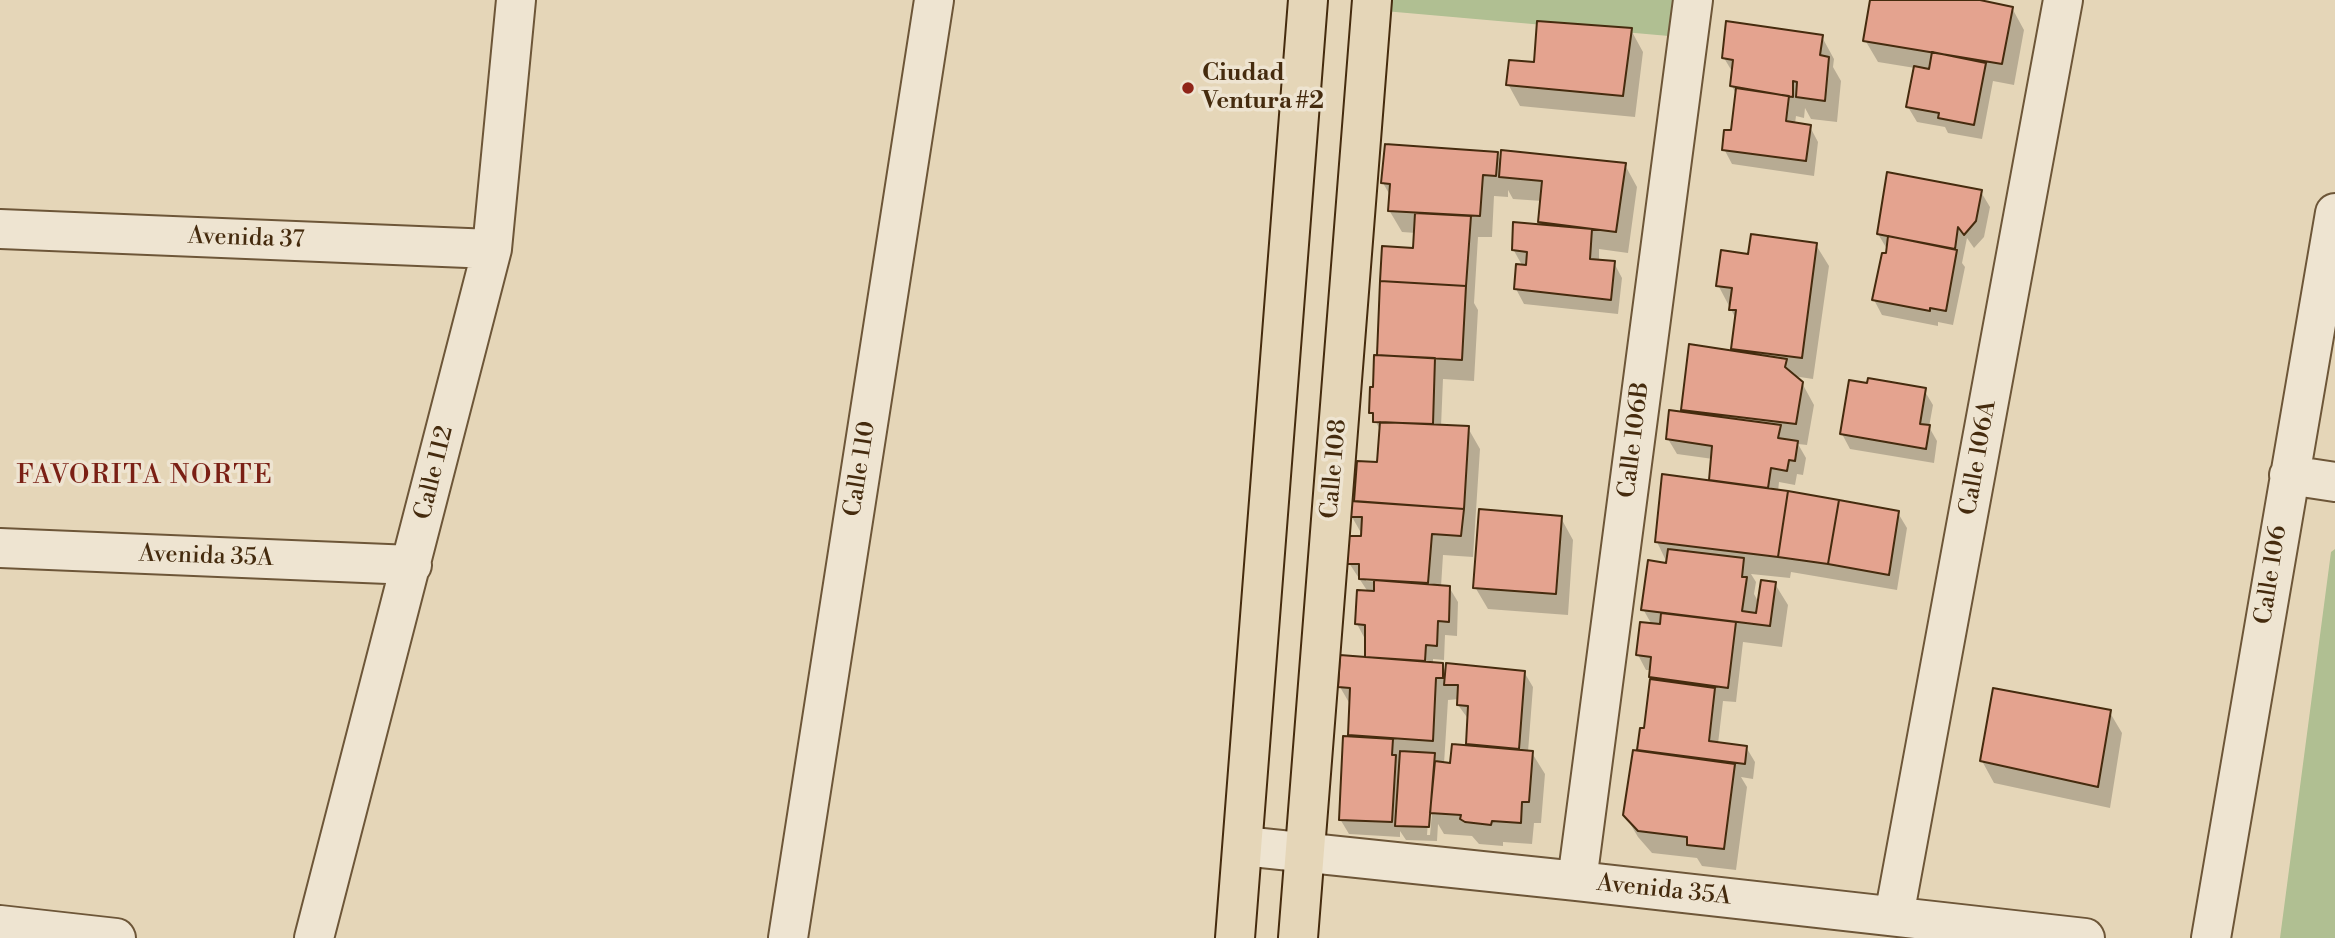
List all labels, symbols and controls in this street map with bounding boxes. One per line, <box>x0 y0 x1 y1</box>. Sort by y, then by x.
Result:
place label: Ciudad Ventura #2 <box>1202 60 1324 116</box>
marker: Ciudad Ventura #2 <box>1180 80 1196 96</box>
street label: Avenida 37 <box>187 223 305 255</box>
street label: Calle 106B <box>1614 380 1656 500</box>
street label: Calle 106A <box>1955 398 2003 518</box>
street label: Calle 108 <box>1316 418 1354 520</box>
street label: Calle 110 <box>839 419 883 519</box>
street label: Calle 112 <box>409 423 461 523</box>
district label: FAVORITA NORTE <box>18 461 272 493</box>
street label: Calle 106 <box>2250 523 2294 627</box>
street label: Avenida 35A <box>138 540 274 574</box>
street label: Avenida 35A <box>1595 870 1733 912</box>

